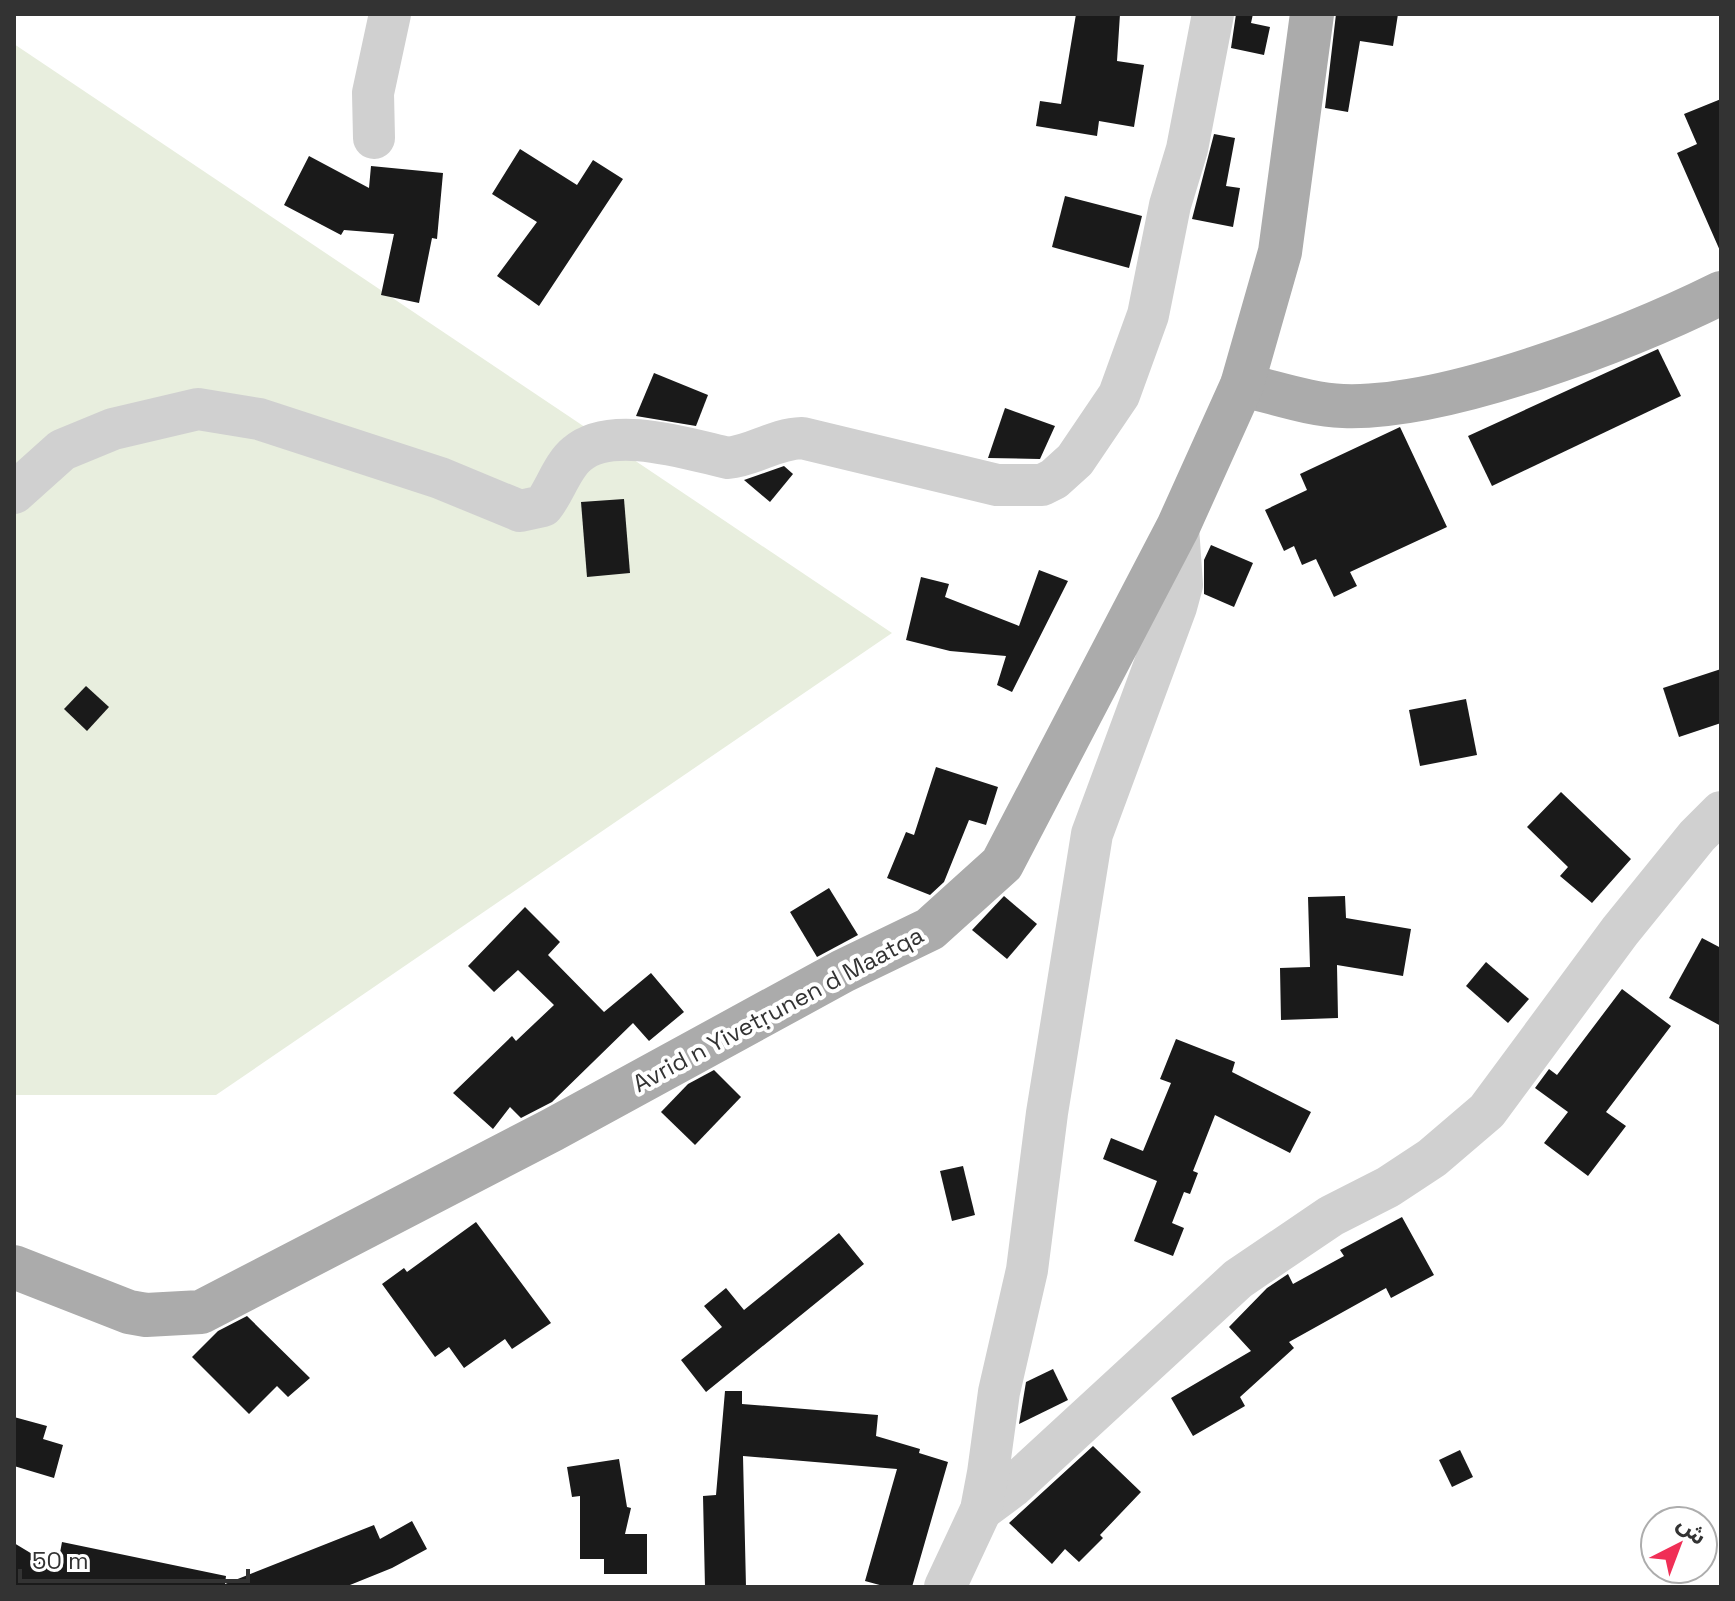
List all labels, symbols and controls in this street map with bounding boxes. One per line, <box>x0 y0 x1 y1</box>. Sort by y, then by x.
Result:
street label: Avrid n Yivetṛunen d Maatqa <box>627 919 929 1099</box>
north arrow <box>1639 1505 1719 1585</box>
text: ش <box>1672 1510 1713 1551</box>
scale bar <box>20 1533 248 1583</box>
text: 50 m <box>32 1545 89 1576</box>

